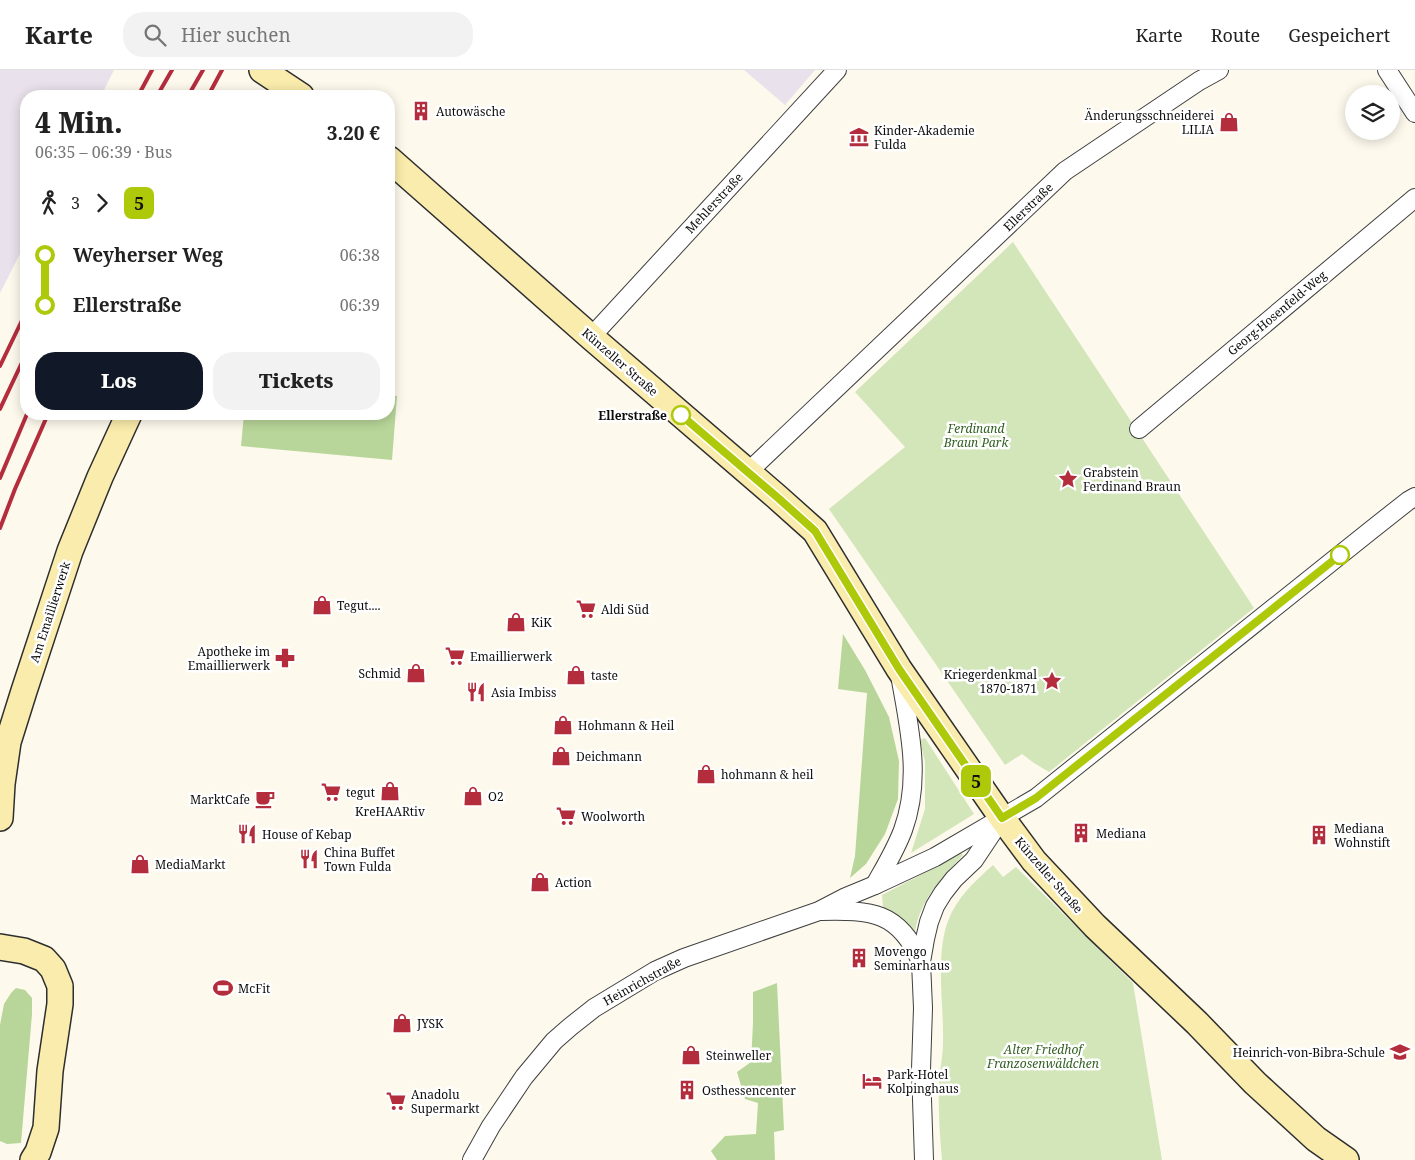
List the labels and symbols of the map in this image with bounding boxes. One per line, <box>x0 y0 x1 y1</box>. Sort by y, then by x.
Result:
building icon: Autowäsche <box>410 100 432 122</box>
place label: Autowäsche <box>436 103 505 120</box>
place label: Änderungsschneiderei LILIA <box>1084 107 1215 138</box>
shop icon: Änderungsschneiderei LILIA <box>1218 111 1240 133</box>
place label: Kinder-Akademie Fulda <box>874 122 975 153</box>
museum icon: Kinder-Akademie Fulda <box>848 126 870 148</box>
street label: Mehlerstraße <box>681 169 747 237</box>
street label: Ellerstraße <box>999 179 1057 235</box>
street label: Georg-Hosenfeld-Weg <box>1224 266 1330 359</box>
street label: Künzeller Straße <box>578 324 662 400</box>
marker: Ellerstraße <box>671 405 691 425</box>
place label: Ellerstraße <box>598 407 667 424</box>
park label: Ferdinand Braun Park <box>943 420 1009 451</box>
place label: Grabstein Ferdinand Braun <box>1083 464 1181 495</box>
place icon: Grabstein Ferdinand Braun <box>1057 468 1079 490</box>
unlabelled marker <box>1330 545 1350 565</box>
street label: Am Emaillierwerk <box>26 558 75 665</box>
shop icon: Tegut.... <box>311 594 333 616</box>
place label: Tegut.... <box>337 597 380 614</box>
supermarket icon: Aldi Süd <box>575 598 597 620</box>
place label: Aldi Süd <box>601 601 650 618</box>
shop icon: KiK <box>505 611 527 633</box>
place label: KiK <box>531 614 552 631</box>
place label: Apotheke im Emaillierwerk <box>188 643 271 674</box>
supermarket icon: Emaillierwerk <box>444 645 466 667</box>
pharmacy icon: Apotheke im Emaillierwerk <box>274 647 296 669</box>
place label: Emaillierwerk <box>470 648 553 665</box>
shop icon: Schmid <box>405 662 427 684</box>
shop icon: taste <box>565 664 587 686</box>
place label: Schmid <box>358 665 402 682</box>
place label: Kriegerdenkmal 1870-1871 <box>944 666 1037 697</box>
place label: taste <box>591 667 618 684</box>
place icon: Kriegerdenkmal 1870-1871 <box>1041 670 1063 692</box>
restaurant icon: Asia Imbiss <box>465 681 487 703</box>
place label: Asia Imbiss <box>491 684 556 701</box>
shop icon: Hohmann & Heil <box>552 714 574 736</box>
place label: Hohmann & Heil <box>578 717 675 734</box>
shop icon: Deichmann <box>550 745 572 767</box>
place label: Deichmann <box>576 748 642 765</box>
shop icon: hohmann & heil <box>695 763 717 785</box>
line badge: 5 <box>960 765 992 797</box>
place label: hohmann & heil <box>721 766 814 783</box>
shop icon: KreHAARtiv <box>379 780 401 802</box>
supermarket icon: tegut <box>320 781 342 803</box>
place label: tegut <box>346 784 375 801</box>
shop icon: O2 <box>462 785 484 807</box>
cafe icon: MarktCafe <box>254 788 276 810</box>
place label: O2 <box>488 788 504 805</box>
place label: MarktCafe <box>190 791 250 808</box>
place label: KreHAARtiv <box>355 803 425 820</box>
supermarket icon: Woolworth <box>555 805 577 827</box>
place label: Woolworth <box>581 808 646 825</box>
place label: Mediana Wohnstift <box>1334 820 1390 851</box>
building icon: Mediana <box>1070 822 1092 844</box>
restaurant icon: House of Kebap <box>236 823 258 845</box>
building icon: Mediana Wohnstift <box>1308 824 1330 846</box>
place label: Mediana <box>1096 825 1146 842</box>
place label: House of Kebap <box>262 826 352 843</box>
street label: Künzeller Straße <box>1011 833 1087 917</box>
place label: China Buffet Town Fulda <box>324 844 395 875</box>
restaurant icon: China Buffet Town Fulda <box>298 848 320 870</box>
shop icon: MediaMarkt <box>129 853 151 875</box>
place label: MediaMarkt <box>155 856 226 873</box>
shop icon: Action <box>529 871 551 893</box>
place label: Action <box>555 874 592 891</box>
place label: Movengo Seminarhaus <box>874 943 950 974</box>
building icon: Movengo Seminarhaus <box>848 947 870 969</box>
street label: Heinrichstraße <box>600 953 684 1009</box>
sports icon: McFit <box>212 977 234 999</box>
place label: McFit <box>238 980 270 997</box>
shop icon: JYSK <box>391 1012 413 1034</box>
place label: JYSK <box>416 1015 444 1032</box>
park label: Alter Friedhof Franzosenwäldchen <box>986 1041 1099 1072</box>
school or university icon: Heinrich-von-Bibra-Schule <box>1389 1041 1411 1063</box>
shop icon: Steinweller <box>680 1044 702 1066</box>
place label: Heinrich-von-Bibra-Schule <box>1233 1044 1385 1061</box>
place label: Steinweller <box>706 1047 771 1064</box>
place label: Park-Hotel Kolpinghaus <box>887 1066 959 1097</box>
hotel icon: Park-Hotel Kolpinghaus <box>861 1070 883 1092</box>
building icon: Osthessencenter <box>676 1079 698 1101</box>
place label: Osthessencenter <box>702 1082 796 1099</box>
place label: Anadolu Supermarkt <box>411 1086 480 1117</box>
supermarket icon: Anadolu Supermarkt <box>385 1090 407 1112</box>

